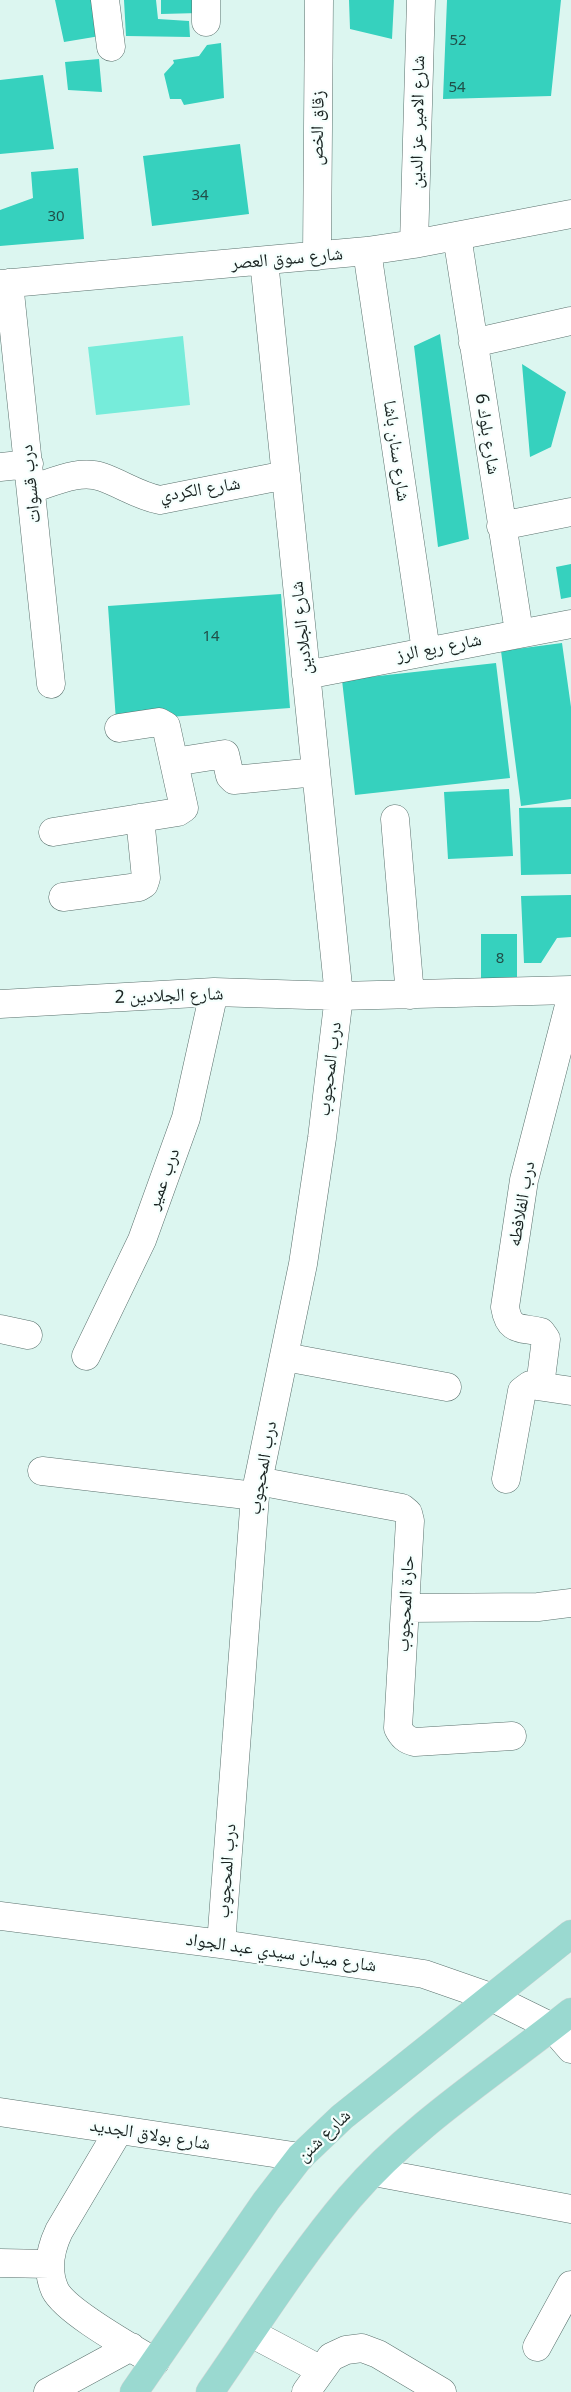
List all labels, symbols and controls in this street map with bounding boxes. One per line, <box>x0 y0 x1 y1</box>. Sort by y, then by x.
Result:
house number: 52 <box>449 32 467 50</box>
street label: شارع الامير عز الدين <box>406 55 430 189</box>
house number: 54 <box>448 79 466 97</box>
street label: زقاق الخص <box>307 90 329 166</box>
house number: 34 <box>191 187 209 205</box>
house number: 30 <box>47 208 65 226</box>
street label: شارع سوق العصر <box>230 243 344 275</box>
street label: شارع بلوك 6 <box>470 392 504 476</box>
street label: شارع سنان باشا <box>378 399 414 503</box>
street label: درب قسوات <box>16 444 46 524</box>
street label: شارع الكردي <box>158 473 242 507</box>
street label: شارع الجلادين <box>286 580 318 676</box>
house number: 14 <box>202 628 220 646</box>
street label: شارع ربع الرز <box>395 629 483 667</box>
house number: 8 <box>496 950 504 968</box>
street label: شارع الجلادين 2 <box>114 983 224 1009</box>
street label: درب المحجوب <box>314 1021 346 1117</box>
street label: درب عمير <box>143 1146 185 1212</box>
street label: درب الفلافطه <box>504 1160 540 1248</box>
street label: درب المحجوب <box>244 1419 282 1517</box>
street label: حارة المحجوب <box>393 1555 419 1653</box>
street label: درب المحجوب <box>213 1823 241 1919</box>
street label: شارع ميدان سيدي عبد الجواد <box>184 1929 378 1977</box>
street label: شارع شنن <box>293 2105 355 2167</box>
street label: شارع بولاق الجديد <box>88 2115 212 2155</box>

